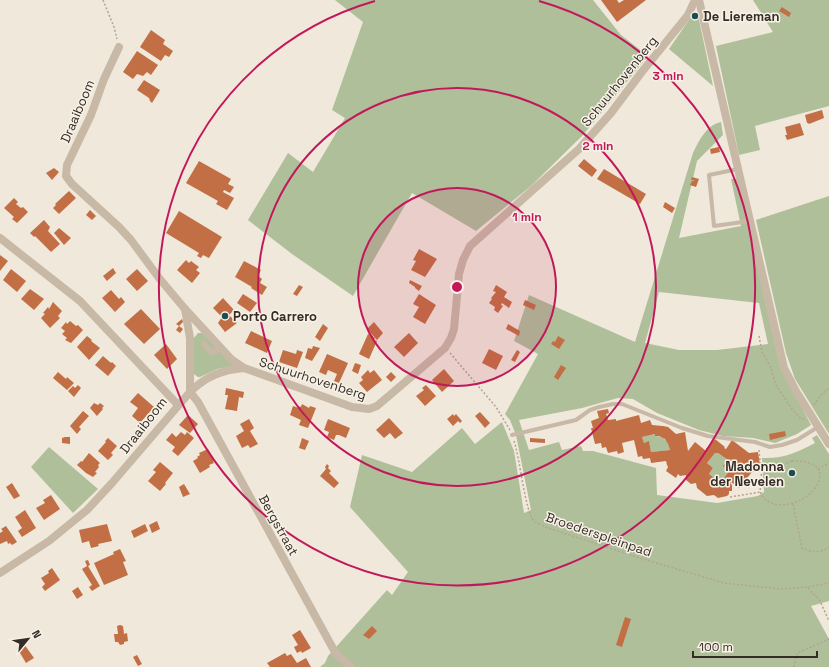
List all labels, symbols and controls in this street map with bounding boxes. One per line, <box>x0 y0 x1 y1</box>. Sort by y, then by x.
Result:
place label: De Liereman <box>703 8 780 25</box>
marker: De Liereman <box>690 11 700 21</box>
street label: Schuurhovenberg <box>578 33 661 130</box>
text: 3 min <box>652 68 684 84</box>
street label: Draaiboom <box>57 77 98 145</box>
text: 2 min <box>582 138 614 154</box>
text: 1 min <box>512 209 542 225</box>
centre of rings <box>450 280 464 294</box>
place label: Porto Carrero <box>233 308 317 325</box>
marker: Porto Carrero <box>220 311 230 321</box>
street label: Schuurhovenberg <box>257 353 369 404</box>
street label: Draaiboom <box>116 394 171 457</box>
place label: Madonna der Nevelen <box>710 458 784 490</box>
marker: Madonna der Nevelen <box>787 468 797 478</box>
street label: Bergstraat <box>255 492 302 559</box>
street label: Broederspleinpad <box>544 508 654 561</box>
north arrow <box>8 619 48 659</box>
text: N <box>29 628 45 641</box>
scale bar <box>693 633 817 659</box>
text: 100 m <box>699 639 733 655</box>

